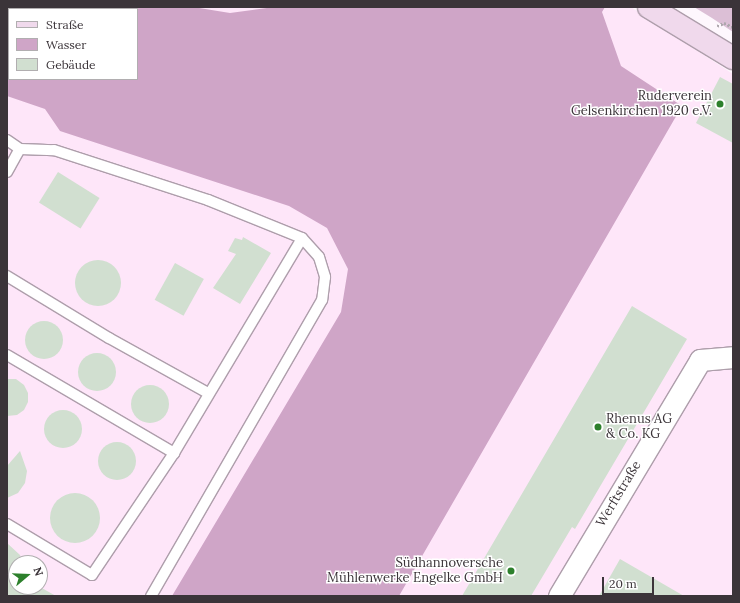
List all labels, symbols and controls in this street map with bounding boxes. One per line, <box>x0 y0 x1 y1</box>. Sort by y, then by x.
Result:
legend <box>8 8 138 80</box>
text: Straße <box>46 17 83 32</box>
text: Wasser <box>46 37 86 52</box>
text: Gebäude <box>46 57 96 72</box>
place label: Ruderverein Gelsenkirchen 1920 e.V. <box>571 89 712 120</box>
marker: Ruderverein Gelsenkirchen 1920 e.V. <box>715 99 725 109</box>
place label: Rhenus AG & Co. KG <box>606 412 672 443</box>
marker: Rhenus AG & Co. KG <box>593 422 603 432</box>
street label: Werftstraße <box>593 458 645 530</box>
north arrow <box>8 555 48 595</box>
place label: Südhannoversche Mühlenwerke Engelke GmbH <box>327 556 503 587</box>
text: N <box>30 565 46 578</box>
marker: Südhannoversche Mühlenwerke Engelke GmbH <box>506 566 516 576</box>
scale bar <box>604 569 656 595</box>
text: 20 m <box>609 576 637 591</box>

